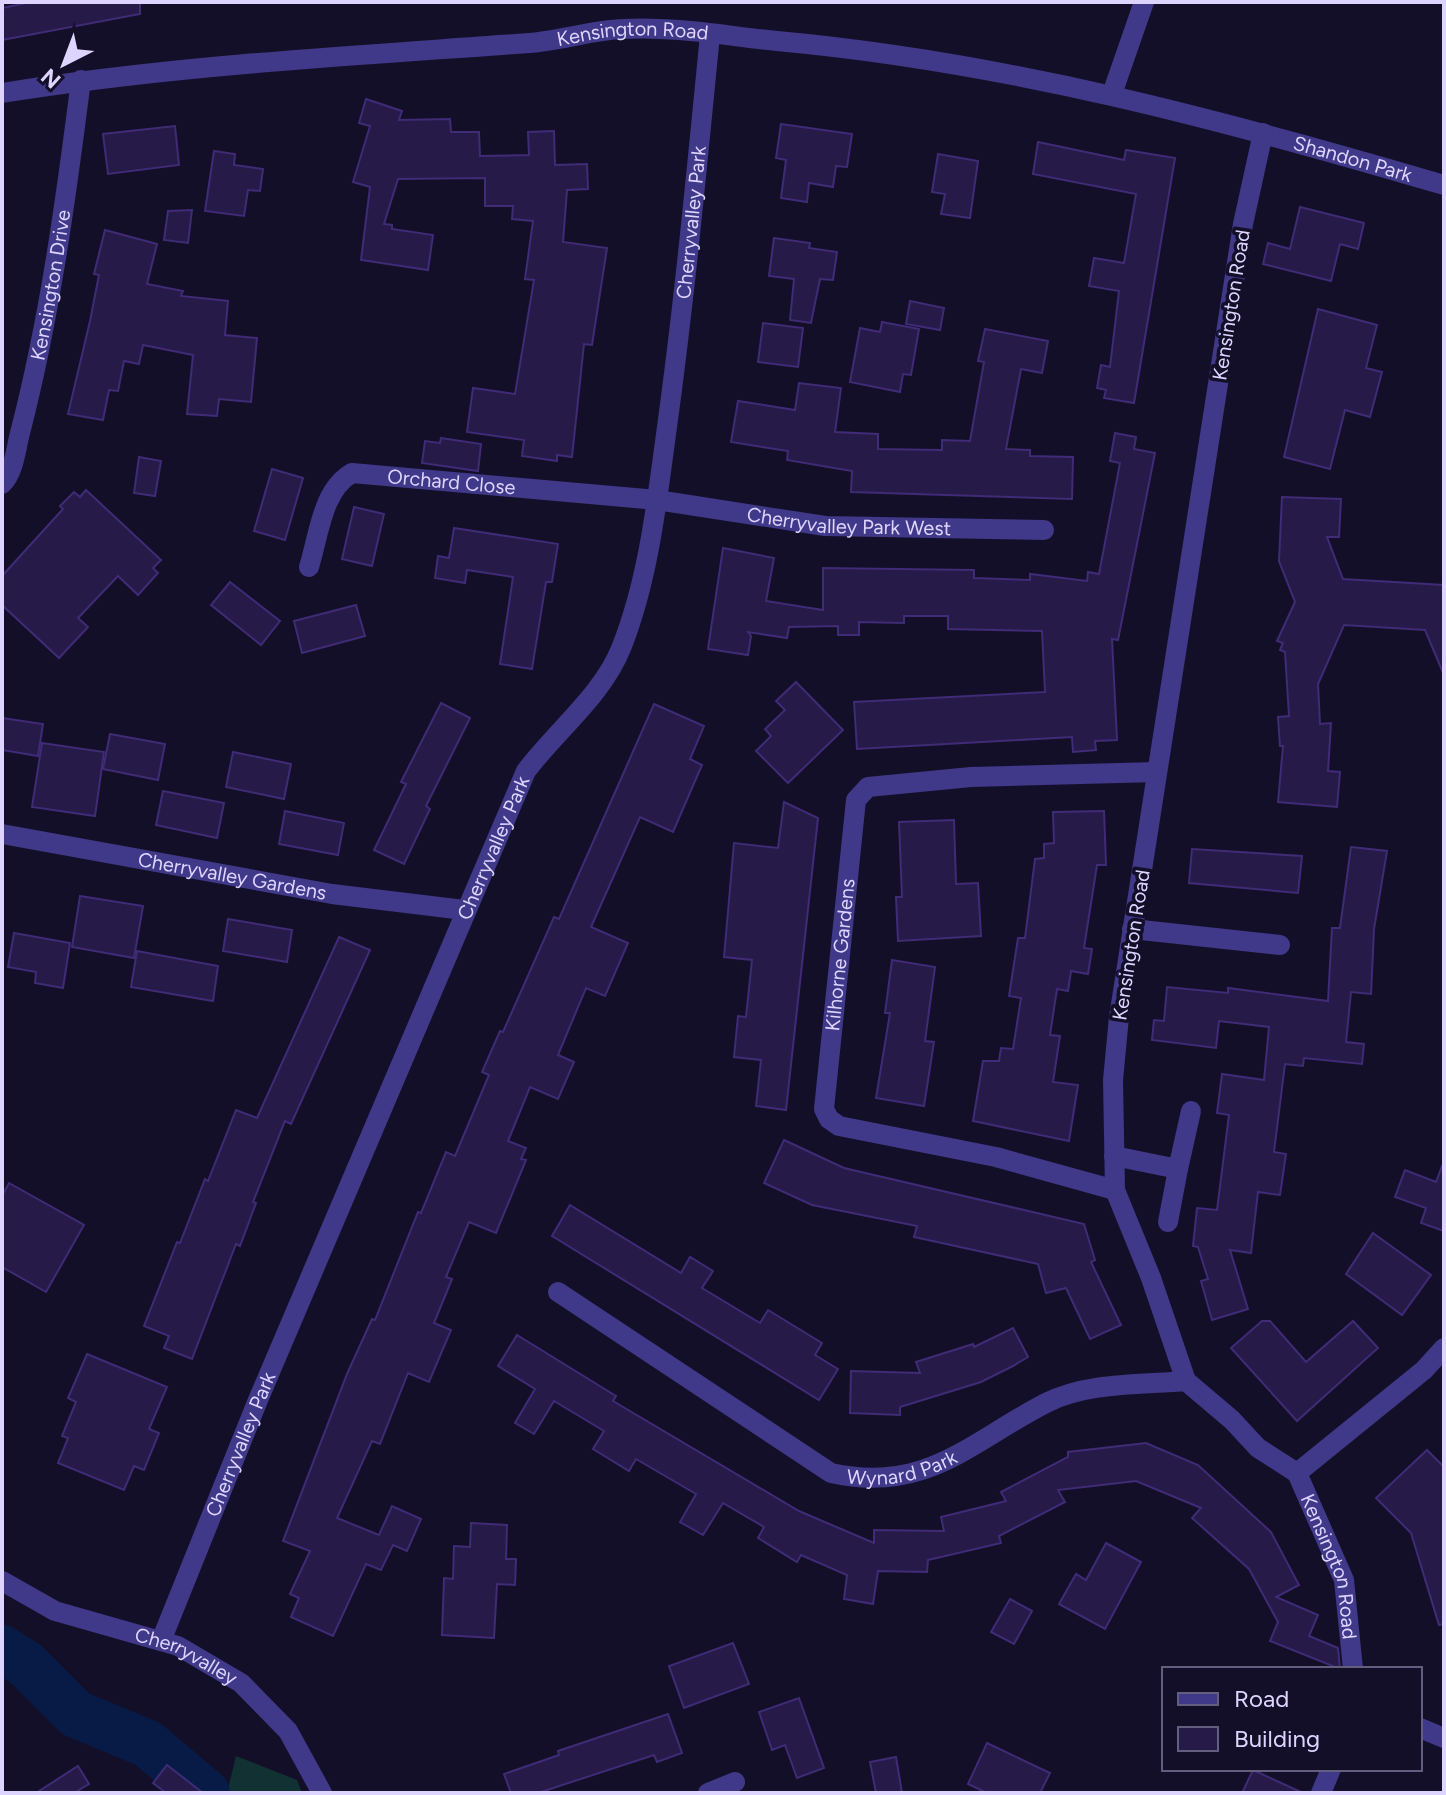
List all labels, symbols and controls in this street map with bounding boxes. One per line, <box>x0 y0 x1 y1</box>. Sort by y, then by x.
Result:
street label: Kensington Road <box>555 16 710 51</box>
north arrow <box>24 24 104 104</box>
text: N <box>36 63 66 94</box>
street label: Shandon Park <box>1291 131 1415 187</box>
street label: Cherryvalley Park <box>671 144 711 300</box>
street label: Kensington Drive <box>25 208 75 362</box>
street label: Kensington Road <box>1207 228 1255 382</box>
street label: Orchard Close <box>386 464 517 499</box>
street label: Cherryvalley Park West <box>745 502 951 540</box>
street label: Cherryvalley Park <box>452 772 535 923</box>
street label: Cherryvalley Gardens <box>136 847 328 905</box>
street label: Kensington Road <box>1107 868 1155 1022</box>
street label: Kilhorne Gardens <box>820 877 860 1032</box>
street label: Cherryvalley Park <box>200 1368 281 1520</box>
street label: Wynard Park <box>846 1445 961 1490</box>
street label: Kensington Road <box>1296 1490 1362 1640</box>
street label: Cherryvalley <box>132 1622 242 1690</box>
legend <box>1162 1667 1422 1771</box>
text: Road <box>1234 1684 1289 1713</box>
text: Building <box>1234 1724 1320 1753</box>

